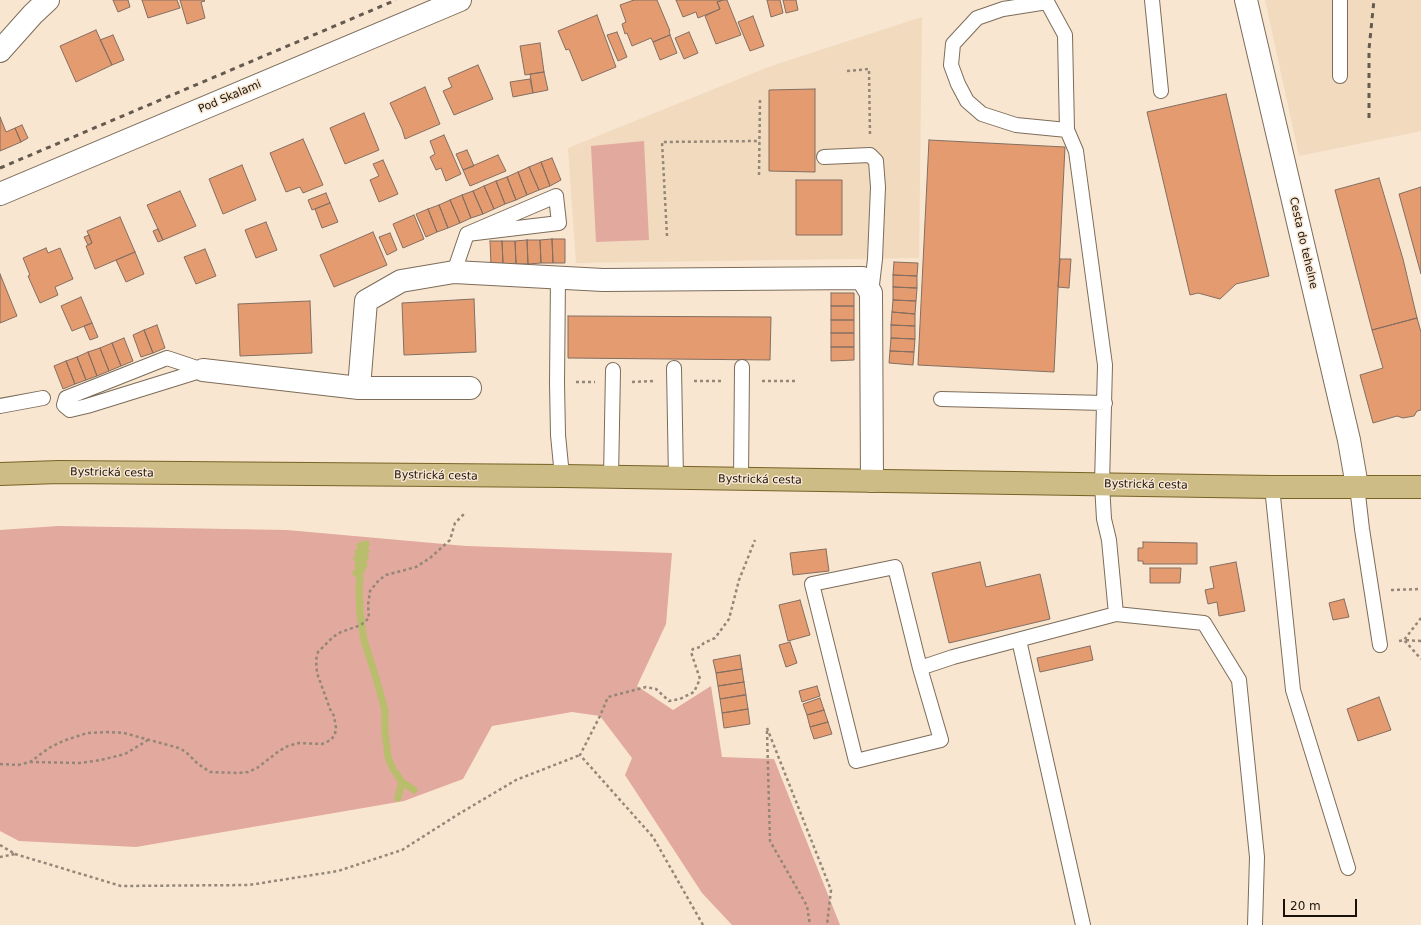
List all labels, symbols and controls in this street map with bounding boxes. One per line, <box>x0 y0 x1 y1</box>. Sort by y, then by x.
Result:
street label: Pod Skalami <box>197 78 263 116</box>
street label: Cesta do tehelne <box>1286 196 1320 290</box>
street label: Bystrická cesta <box>70 466 154 480</box>
street label: Bystrická cesta <box>394 469 478 483</box>
street label: Bystrická cesta <box>718 473 802 487</box>
street label: Bystrická cesta <box>1104 478 1188 492</box>
scale bar <box>1285 891 1359 917</box>
text: 20 m <box>1290 899 1321 913</box>

